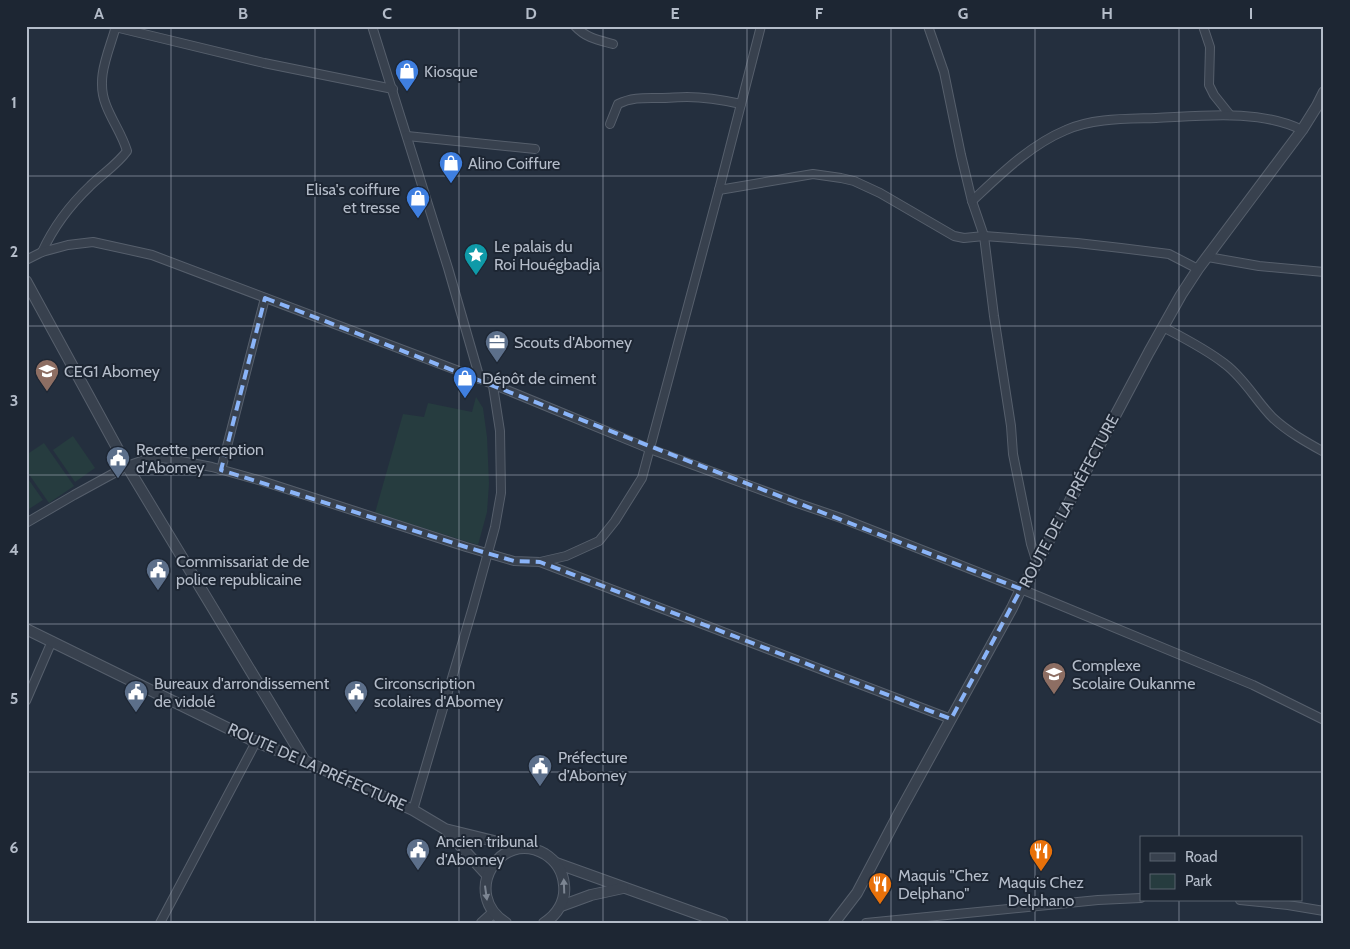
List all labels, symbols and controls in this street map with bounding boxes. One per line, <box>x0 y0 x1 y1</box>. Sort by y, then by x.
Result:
text: A <box>94 4 104 23</box>
text: B <box>238 4 248 23</box>
text: C <box>382 4 392 23</box>
text: D <box>525 4 537 23</box>
text: E <box>670 4 680 23</box>
text: F <box>815 4 824 23</box>
text: G <box>958 4 968 23</box>
text: H <box>1101 4 1113 23</box>
text: I <box>1249 4 1253 23</box>
shop icon: Kiosque <box>394 58 420 92</box>
place label: Kiosque <box>424 62 478 81</box>
text: 1 <box>11 93 17 112</box>
shop icon: Alino Coiffure <box>438 150 464 184</box>
place label: Alino Coiffure <box>468 154 560 173</box>
place label: Elisa's coiffure et tresse <box>306 180 400 217</box>
shop icon: Elisa's coiffure et tresse <box>405 185 431 219</box>
place label: Le palais du Roi Houégbadja <box>494 237 600 274</box>
text: 2 <box>10 242 18 261</box>
place icon: Le palais du Roi Houégbadja <box>463 242 489 276</box>
office icon: Scouts d'Abomey <box>484 329 510 363</box>
place label: Scouts d'Abomey <box>514 333 632 352</box>
school or university icon: CEG1 Abomey <box>34 358 60 392</box>
place label: CEG1 Abomey <box>64 362 160 381</box>
shop icon: Dépôt de ciment <box>452 365 478 399</box>
place label: Dépôt de ciment <box>482 369 597 388</box>
text: 3 <box>10 391 18 410</box>
street label: ROUTE DE LA PRÉFECTURE <box>1015 411 1123 591</box>
place label: Recette perception d'Abomey <box>136 440 264 477</box>
public building icon: Recette perception d'Abomey <box>105 445 131 479</box>
text: 4 <box>9 540 19 559</box>
place label: Commissariat de de police republicaine <box>176 552 310 589</box>
public building icon: Commissariat de de police republicaine <box>145 557 171 591</box>
place label: Complexe Scolaire Oukanme <box>1072 656 1195 693</box>
school or university icon: Complexe Scolaire Oukanme <box>1041 661 1067 695</box>
place label: Bureaux d'arrondissement de vidolé <box>154 674 330 711</box>
place label: Circonscription scolaires d'Abomey <box>374 674 503 711</box>
public building icon: Bureaux d'arrondissement de vidolé <box>123 679 149 713</box>
public building icon: Circonscription scolaires d'Abomey <box>343 679 369 713</box>
text: 5 <box>10 689 18 708</box>
street label: ROUTE DE LA PRÉFECTURE <box>225 719 409 815</box>
place label: Préfecture d’Abomey <box>558 748 627 785</box>
public building icon: Préfecture d’Abomey <box>527 753 553 787</box>
place label: Ancien tribunal d'Abomey <box>436 832 538 869</box>
legend <box>1140 836 1302 902</box>
public building icon: Ancien tribunal d'Abomey <box>405 837 431 871</box>
text: 6 <box>10 838 19 857</box>
restaurant icon: Maquis Chez Delphano <box>1028 838 1054 872</box>
text: Road <box>1185 848 1218 866</box>
place label: Maquis "Chez Delphano" <box>898 866 989 903</box>
restaurant icon: Maquis "Chez Delphano" <box>867 871 893 905</box>
text: Park <box>1185 872 1212 890</box>
place label: Maquis Chez Delphano <box>998 873 1084 910</box>
one-way arrow <box>559 878 567 894</box>
one-way arrow <box>482 885 490 901</box>

